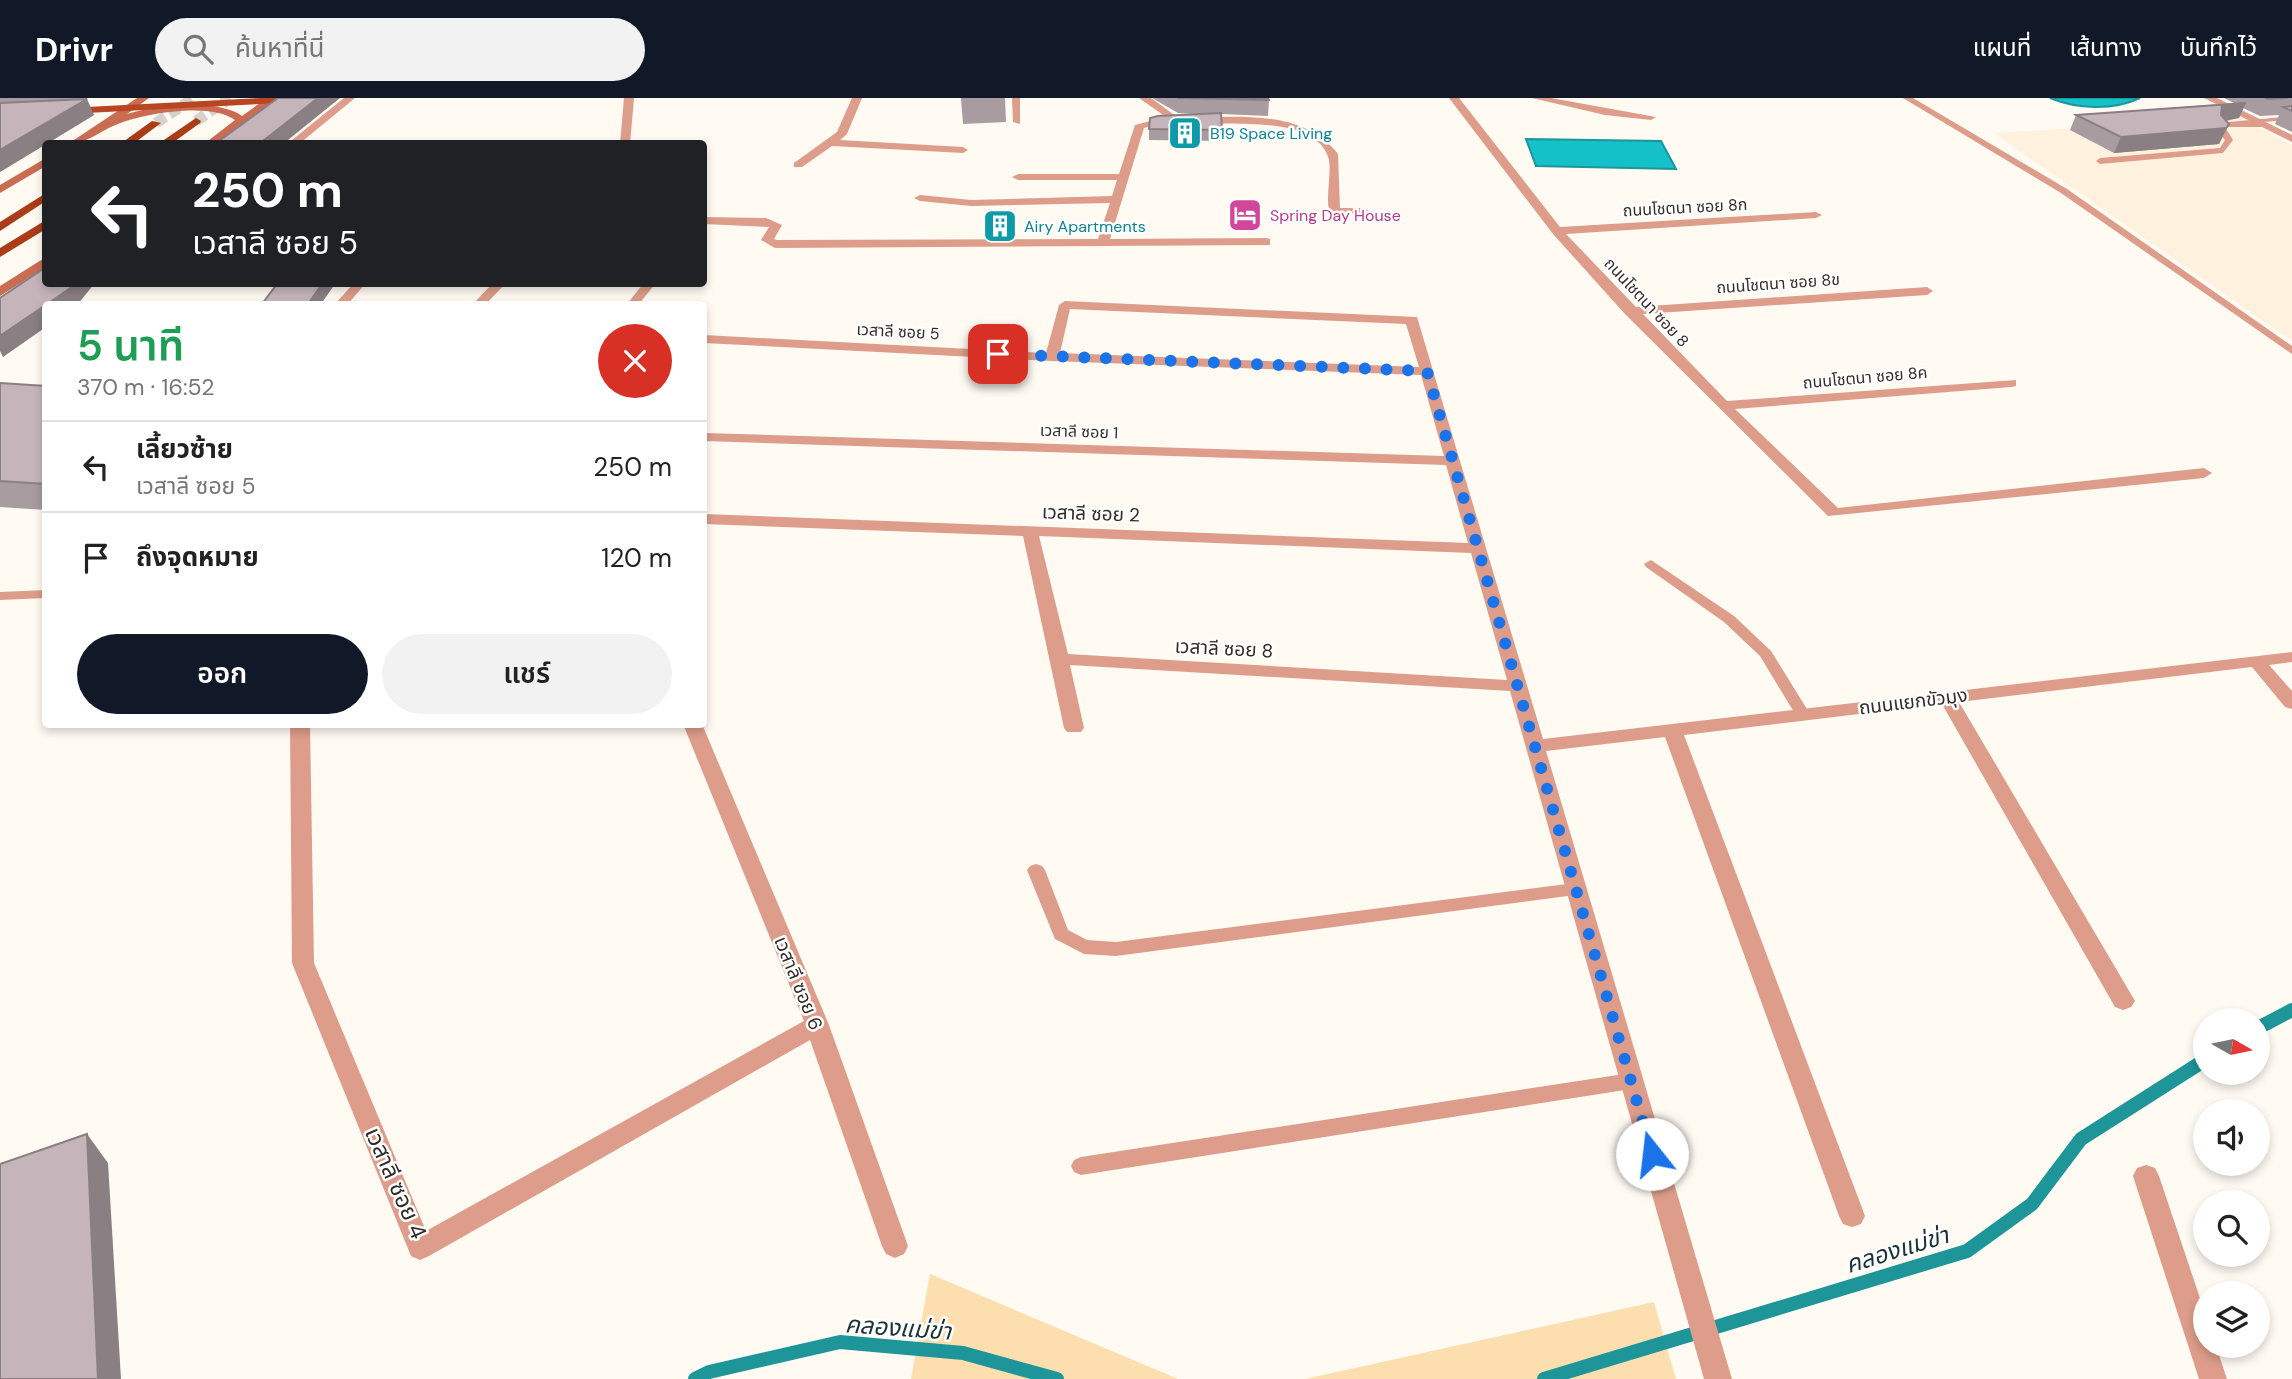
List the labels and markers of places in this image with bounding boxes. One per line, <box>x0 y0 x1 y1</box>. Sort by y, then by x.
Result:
building icon: B19 Space Living <box>1166 114 1204 152</box>
place label: B19 Space Living <box>1210 123 1332 144</box>
hotel icon: Spring Day House <box>1226 196 1264 234</box>
place label: Spring Day House <box>1270 205 1401 226</box>
building icon: Airy Apartments <box>981 207 1019 245</box>
place label: Airy Apartments <box>1024 216 1146 237</box>
pin <box>968 324 1028 384</box>

